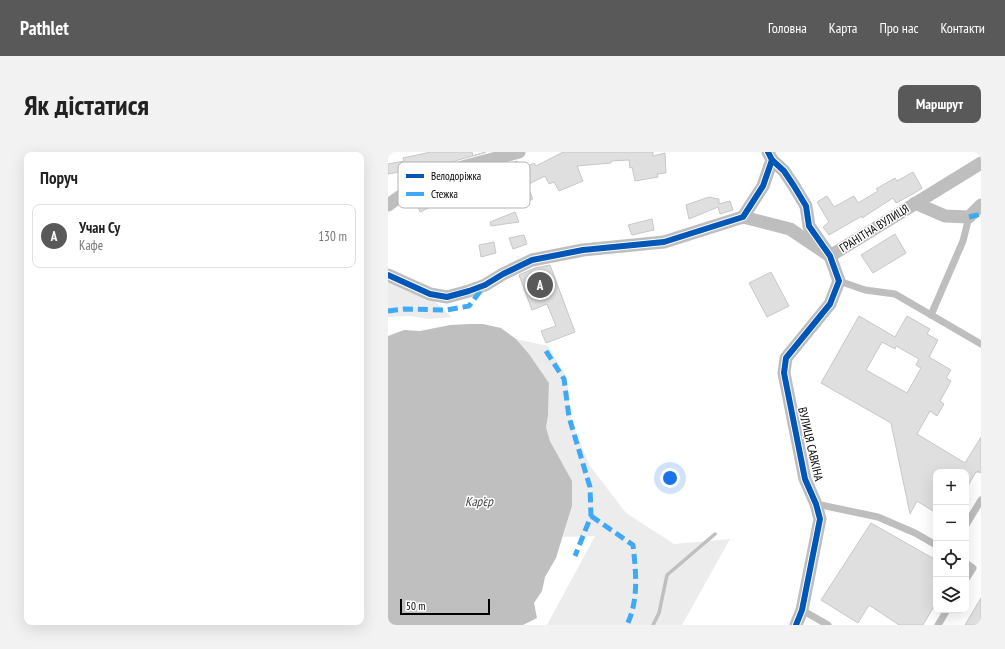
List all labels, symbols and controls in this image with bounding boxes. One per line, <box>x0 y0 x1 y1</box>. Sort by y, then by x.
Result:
text: Pathlet <box>20 16 69 40</box>
text: Головна <box>768 19 807 37</box>
text: Карта <box>829 19 857 37</box>
text: Про нас <box>879 19 919 37</box>
text: Контакти <box>941 19 985 37</box>
button: Маршрут <box>898 85 981 123</box>
text: Як дістатися <box>24 86 149 123</box>
legend <box>398 162 530 208</box>
text: Поруч <box>40 167 78 189</box>
text: Велодоріжка <box>431 169 481 183</box>
text: Стежка <box>431 187 458 201</box>
street label: ГРАНІТНА ВУЛИЦЯ <box>836 201 912 255</box>
text: Учан Су <box>79 218 120 237</box>
text: A <box>51 228 57 245</box>
text: 130 m <box>318 228 347 245</box>
text: Кафе <box>79 237 103 254</box>
pin: A <box>527 270 553 300</box>
street label: ВУЛИЦЯ САВКІНА <box>795 406 827 483</box>
your location <box>660 468 680 488</box>
map controls <box>933 469 969 613</box>
button: + <box>933 469 969 505</box>
water label: Кар’єр <box>465 493 494 510</box>
button: − <box>933 505 969 541</box>
button: locate <box>933 541 969 577</box>
button: layers <box>933 577 969 613</box>
scale bar <box>400 597 490 616</box>
text: 50 m <box>406 599 425 613</box>

